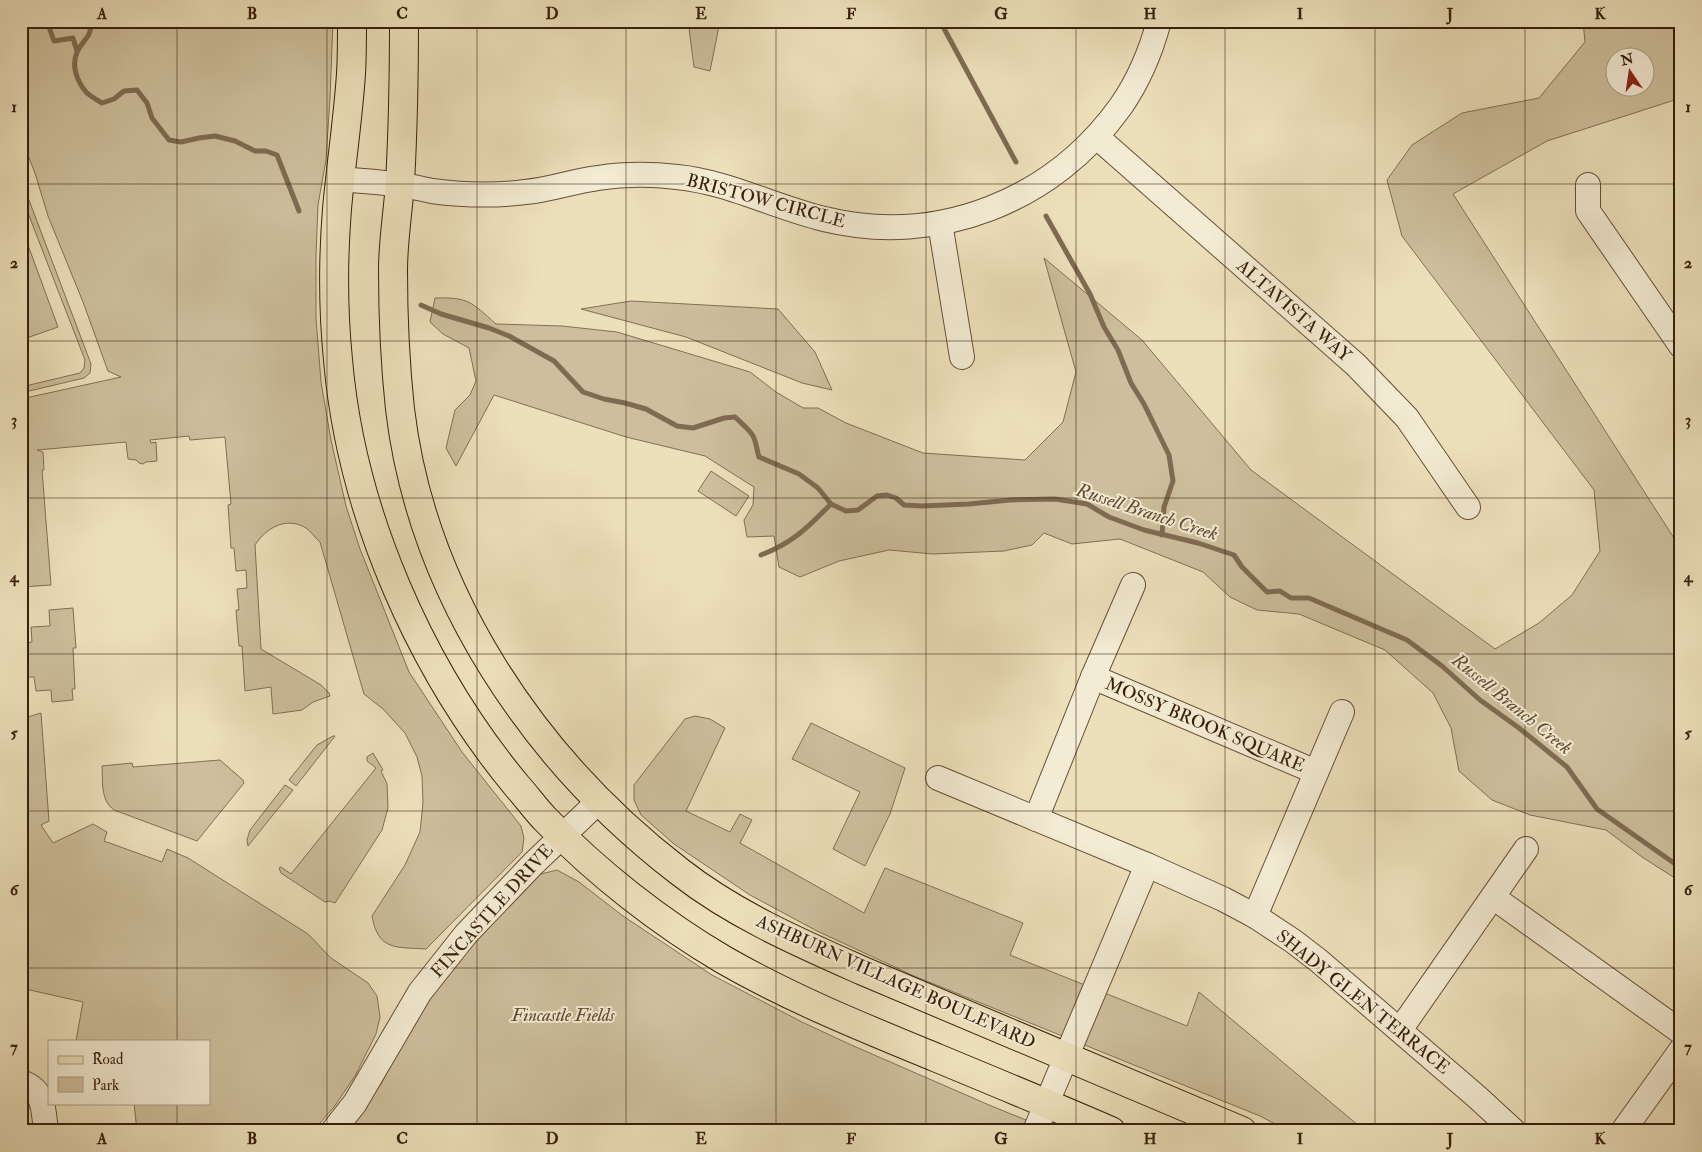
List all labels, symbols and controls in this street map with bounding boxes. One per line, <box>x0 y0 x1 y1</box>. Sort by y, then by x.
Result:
text: A <box>96 4 108 24</box>
text: B <box>247 4 257 24</box>
text: C <box>396 4 408 24</box>
text: D <box>545 4 559 24</box>
text: E <box>695 4 707 24</box>
text: F <box>846 4 856 24</box>
text: G <box>994 4 1008 24</box>
text: H <box>1143 4 1157 24</box>
text: I <box>1297 4 1304 24</box>
text: J <box>1446 4 1454 25</box>
text: K <box>1594 4 1606 24</box>
north arrow <box>1604 48 1654 98</box>
text: N <box>1618 50 1636 70</box>
text: 1 <box>11 97 17 117</box>
text: 1 <box>1685 97 1691 117</box>
street label: BRISTOW CIRCLE <box>684 169 848 233</box>
text: 2 <box>10 253 18 273</box>
text: 2 <box>1684 253 1692 273</box>
street label: ALTAVISTA WAY <box>1231 254 1357 368</box>
text: 3 <box>11 410 17 430</box>
text: 3 <box>1685 410 1691 430</box>
water label: Russell Branch Creek <box>1072 477 1221 546</box>
text: 4 <box>9 567 20 587</box>
text: 4 <box>1683 567 1694 587</box>
water label: Russell Branch Creek <box>1446 648 1577 760</box>
street label: MOSSY BROOK SQUARE <box>1102 672 1308 778</box>
text: 5 <box>10 723 18 743</box>
text: 5 <box>1684 723 1692 743</box>
street label: FINCASTLE DRIVE <box>426 839 558 983</box>
text: 6 <box>10 880 20 900</box>
text: 6 <box>1684 880 1694 900</box>
street label: ASHBURN VILLAGE BOULEVARD <box>752 909 1039 1054</box>
street label: SHADY GLEN TERRACE <box>1271 925 1455 1079</box>
park label: Fincastle Fields <box>510 1004 616 1027</box>
text: 7 <box>10 1037 18 1057</box>
text: 7 <box>1684 1037 1692 1057</box>
legend <box>48 1040 210 1104</box>
text: Road <box>92 1050 124 1069</box>
text: Park <box>92 1076 119 1095</box>
text: A <box>96 1129 108 1149</box>
text: B <box>247 1129 257 1149</box>
text: C <box>396 1129 408 1149</box>
text: D <box>545 1129 559 1149</box>
text: E <box>695 1129 707 1149</box>
text: F <box>846 1129 856 1149</box>
text: G <box>994 1129 1008 1149</box>
text: H <box>1143 1129 1157 1149</box>
text: I <box>1297 1129 1304 1149</box>
text: J <box>1446 1129 1454 1150</box>
text: K <box>1594 1129 1606 1149</box>

